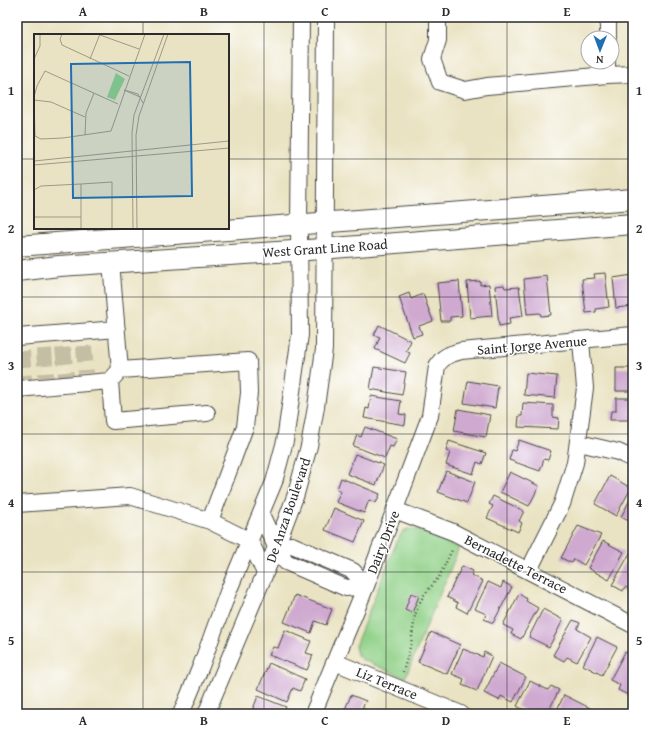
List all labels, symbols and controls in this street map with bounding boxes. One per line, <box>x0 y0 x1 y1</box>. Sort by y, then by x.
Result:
text: A <box>79 2 88 21</box>
text: B <box>200 2 208 21</box>
text: C <box>321 2 329 21</box>
text: D <box>442 2 450 21</box>
text: E <box>564 2 571 21</box>
north arrow <box>580 30 620 70</box>
inset map <box>34 34 229 229</box>
text: N <box>595 52 604 68</box>
text: 1 <box>8 81 14 100</box>
text: 1 <box>636 81 642 100</box>
text: 2 <box>8 219 15 238</box>
text: 2 <box>636 219 643 238</box>
street label: West Grant Line Road <box>262 234 389 262</box>
street label: Saint Jorge Avenue <box>476 330 588 360</box>
text: 3 <box>8 356 14 375</box>
text: 3 <box>636 356 642 375</box>
street label: De Anza Boulevard <box>261 454 316 565</box>
text: 4 <box>8 493 15 512</box>
text: 4 <box>636 493 643 512</box>
street label: Dairy Drive <box>362 507 404 577</box>
street label: Bernadette Terrace <box>461 529 571 599</box>
text: 5 <box>8 631 15 650</box>
text: 5 <box>636 631 643 650</box>
street label: Liz Terrace <box>353 662 421 705</box>
text: A <box>79 711 88 730</box>
text: B <box>200 711 208 730</box>
text: C <box>321 711 329 730</box>
text: D <box>442 711 450 730</box>
text: E <box>564 711 571 730</box>

